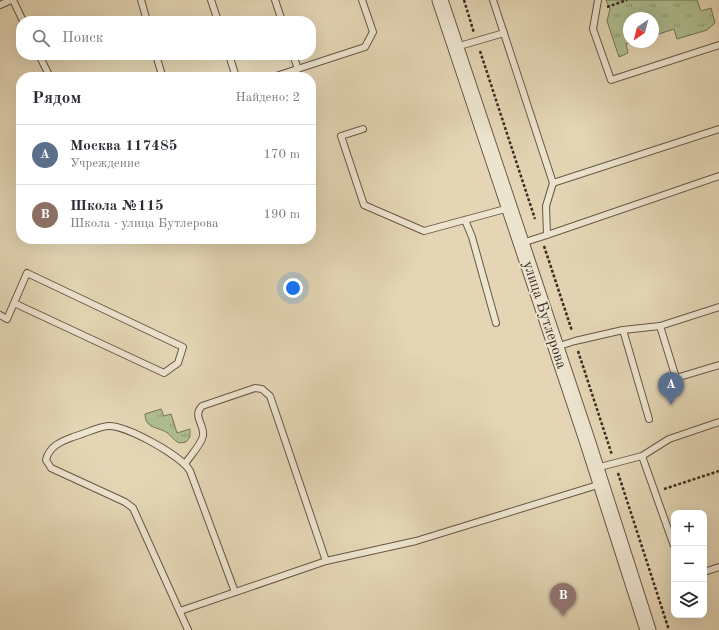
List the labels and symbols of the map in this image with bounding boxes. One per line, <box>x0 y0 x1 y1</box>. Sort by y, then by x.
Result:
north arrow <box>623 12 659 48</box>
street label: улица Бутлерова <box>520 259 569 371</box>
your location <box>283 278 303 298</box>
pin: A <box>658 372 684 405</box>
pin: B <box>550 583 576 616</box>

